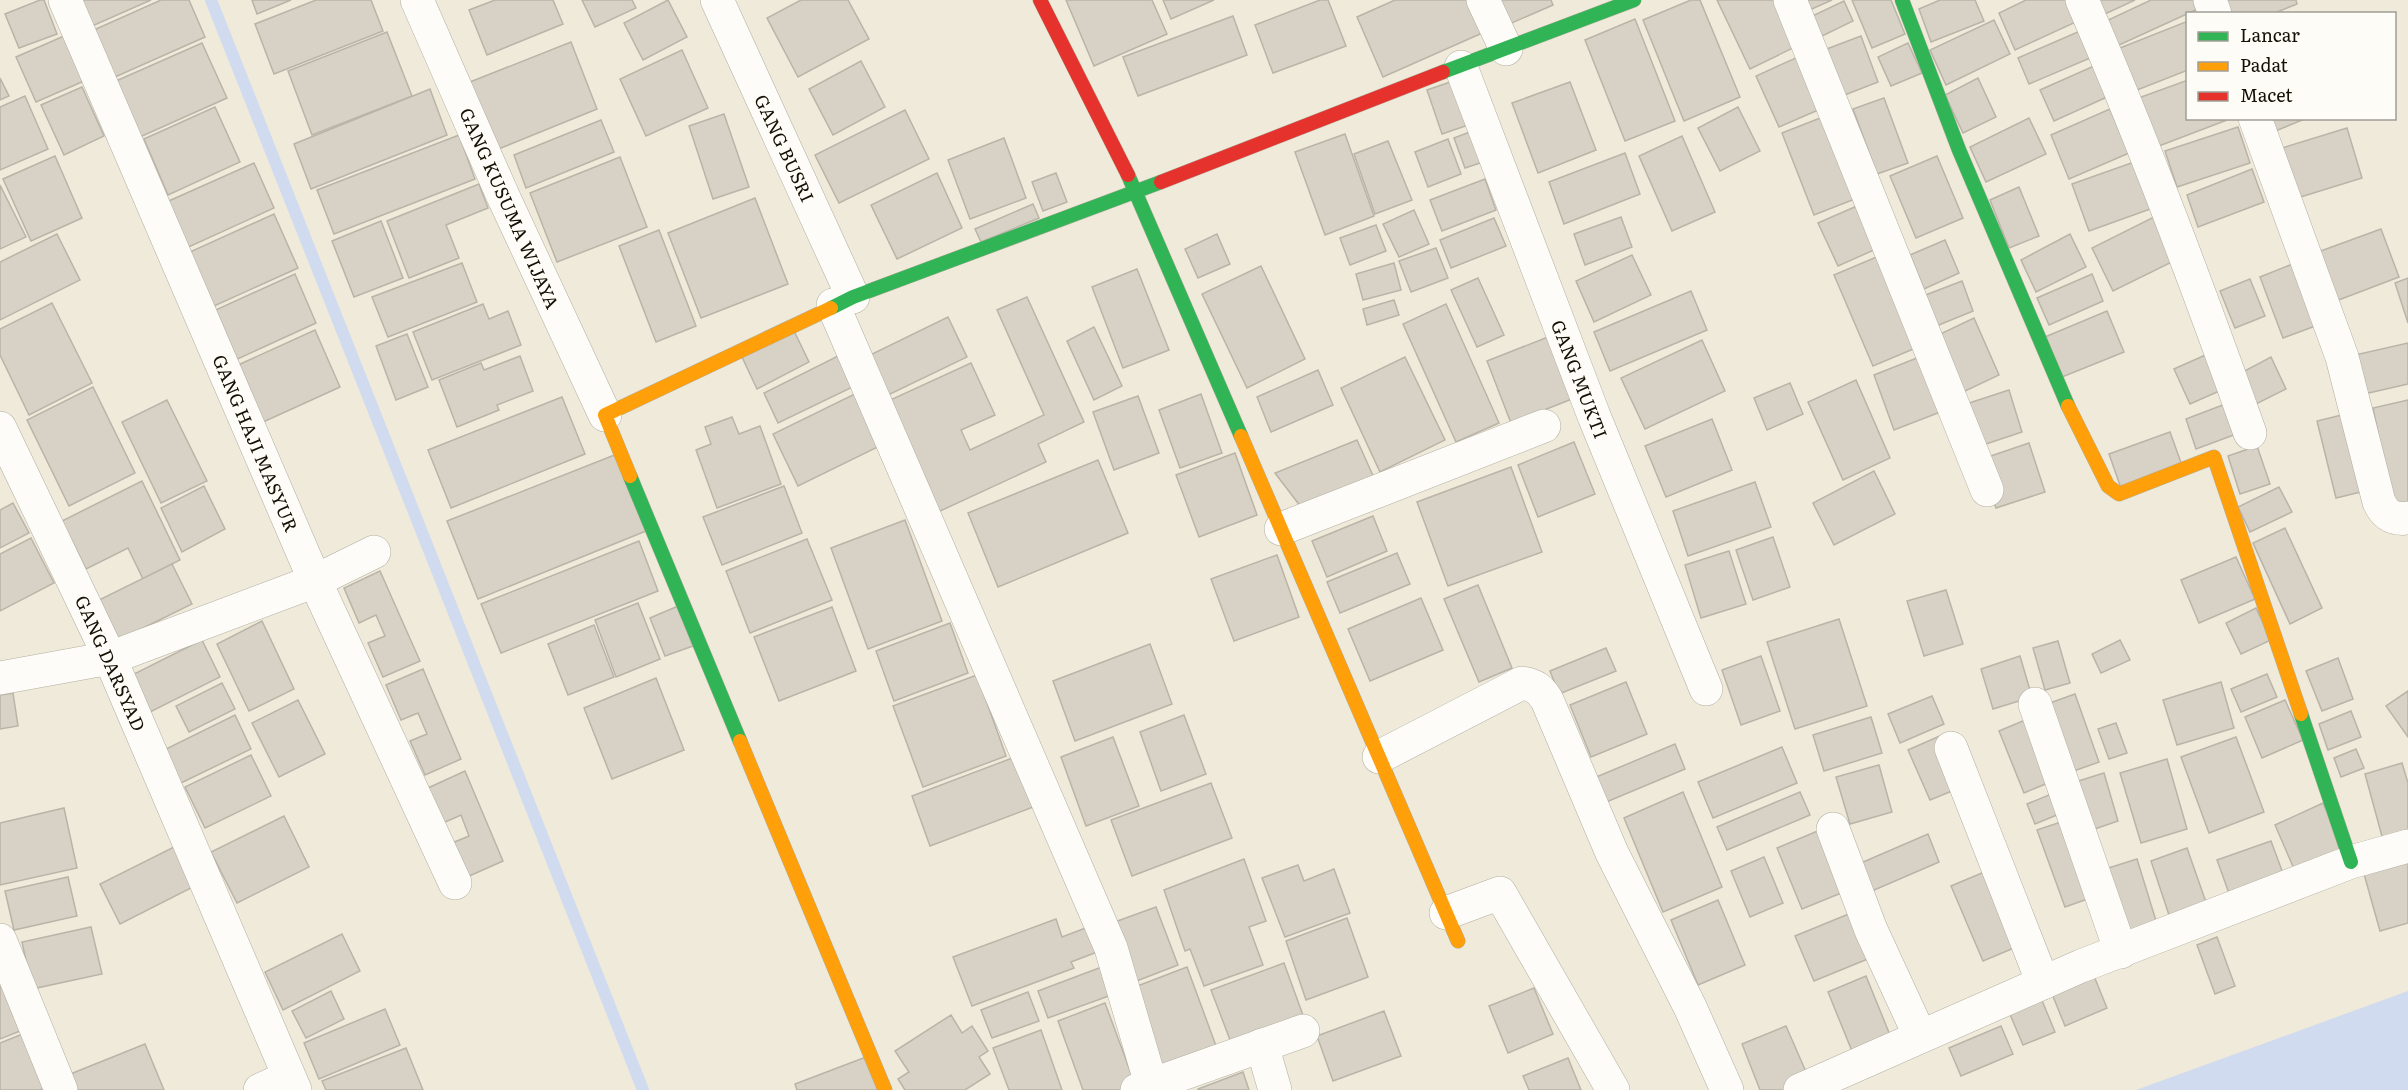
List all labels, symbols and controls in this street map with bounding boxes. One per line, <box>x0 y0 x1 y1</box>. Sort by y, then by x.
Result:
legend <box>2186 12 2396 120</box>
text: Lancar <box>2240 21 2300 48</box>
text: Padat <box>2240 51 2289 78</box>
text: Macet <box>2240 81 2293 108</box>
street label: GANG BUSRI <box>748 90 822 206</box>
street label: GANG KUSUMA WIJAYA <box>453 103 567 313</box>
street label: GANG MUKTI <box>1545 316 1615 442</box>
street label: GANG HAJI MASYUR <box>206 350 306 536</box>
street label: GANG DARSYAD <box>69 591 153 735</box>

